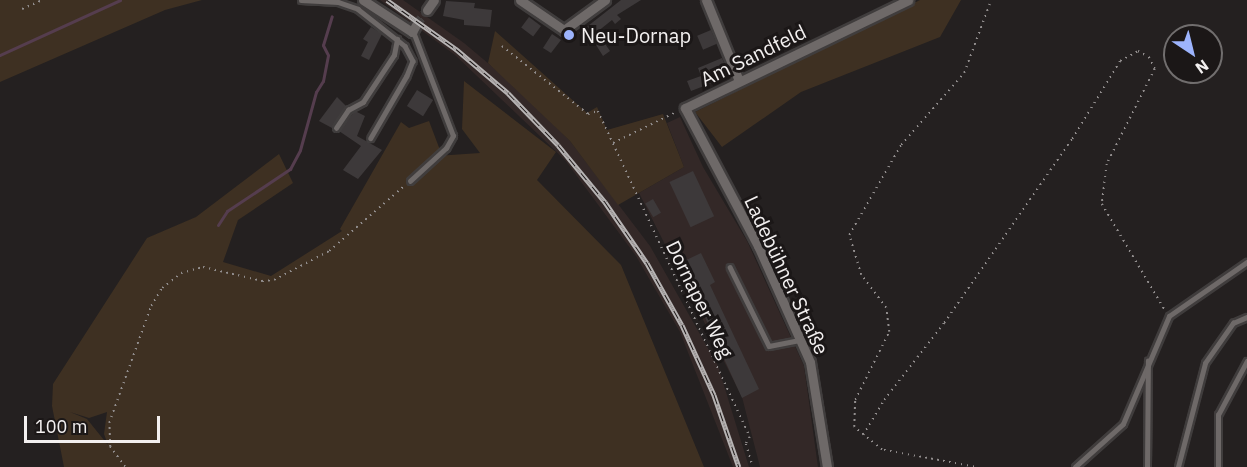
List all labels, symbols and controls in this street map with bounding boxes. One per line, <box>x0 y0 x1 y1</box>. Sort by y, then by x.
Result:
street label: Am Sandfeld <box>696 19 810 91</box>
place label: Neu-Dornap <box>581 23 691 47</box>
north arrow <box>1163 24 1223 84</box>
marker: Neu-Dornap <box>562 28 576 42</box>
text: N <box>1192 56 1213 79</box>
street label: Ladebühner Straße <box>740 192 834 358</box>
street label: Dornaper Weg <box>661 236 739 362</box>
scale bar <box>27 404 164 442</box>
text: 100 m <box>35 415 87 438</box>

